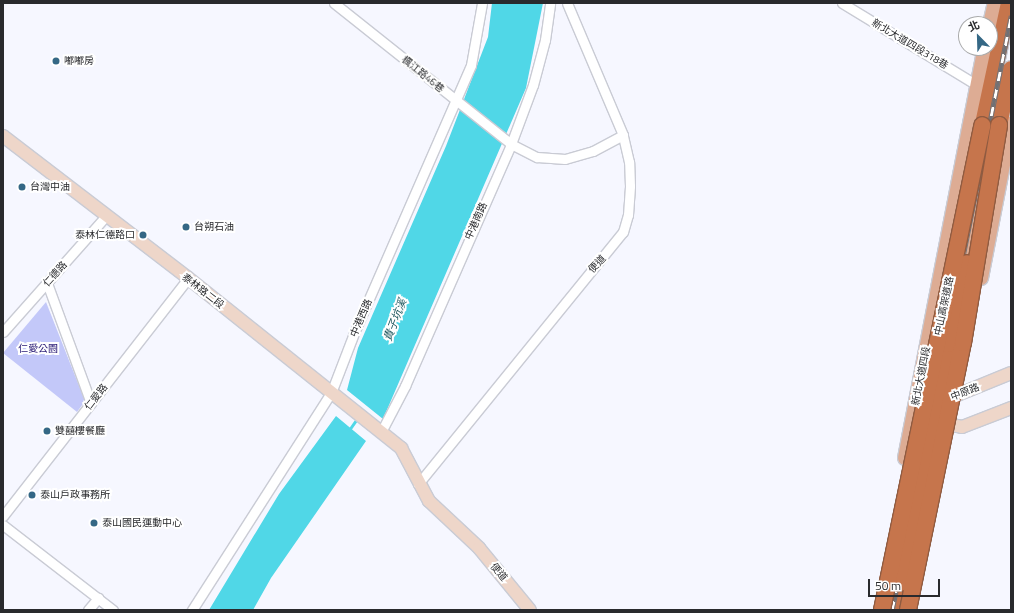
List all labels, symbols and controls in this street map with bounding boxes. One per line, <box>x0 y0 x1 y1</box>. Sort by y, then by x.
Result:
north arrow <box>958 16 998 56</box>
text: 北 <box>966 16 982 35</box>
street label: 新北大道四段318巷 <box>870 17 950 71</box>
street label: 楓江路46巷 <box>399 53 447 95</box>
place label: 嘟嘟房 <box>64 55 94 67</box>
marker: 嘟嘟房 <box>51 56 61 66</box>
place label: 台灣中油 <box>30 181 70 193</box>
marker: 台灣中油 <box>17 182 27 192</box>
street label: 中港南路 <box>462 200 490 242</box>
place label: 台朔石油 <box>194 221 234 233</box>
marker: 台朔石油 <box>181 222 191 232</box>
place label: 泰林仁德路口 <box>75 229 135 241</box>
marker: 泰林仁德路口 <box>138 230 148 240</box>
street label: 便道 <box>586 253 608 275</box>
street label: 仁德路 <box>41 259 69 289</box>
street label: 泰林路二段 <box>180 271 226 311</box>
street label: 中山高架道路 <box>932 275 956 337</box>
street label: 中港西路 <box>348 297 374 339</box>
water label: 貴子坑溪 <box>381 297 409 343</box>
park label: 仁愛公園 <box>18 343 58 355</box>
street label: 新北大道四段 <box>909 345 933 407</box>
street label: 仁愛路 <box>82 381 110 413</box>
street label: 中原路 <box>949 381 981 403</box>
place label: 雙囍樓餐廳 <box>55 425 105 437</box>
marker: 雙囍樓餐廳 <box>42 426 52 436</box>
place label: 泰山戶政事務所 <box>40 489 110 501</box>
marker: 泰山戶政事務所 <box>27 490 37 500</box>
place label: 泰山國民運動中心 <box>102 517 182 529</box>
marker: 泰山國民運動中心 <box>89 518 99 528</box>
street label: 便道 <box>488 560 510 584</box>
scale bar <box>870 571 942 597</box>
text: 50 m <box>875 576 901 595</box>

